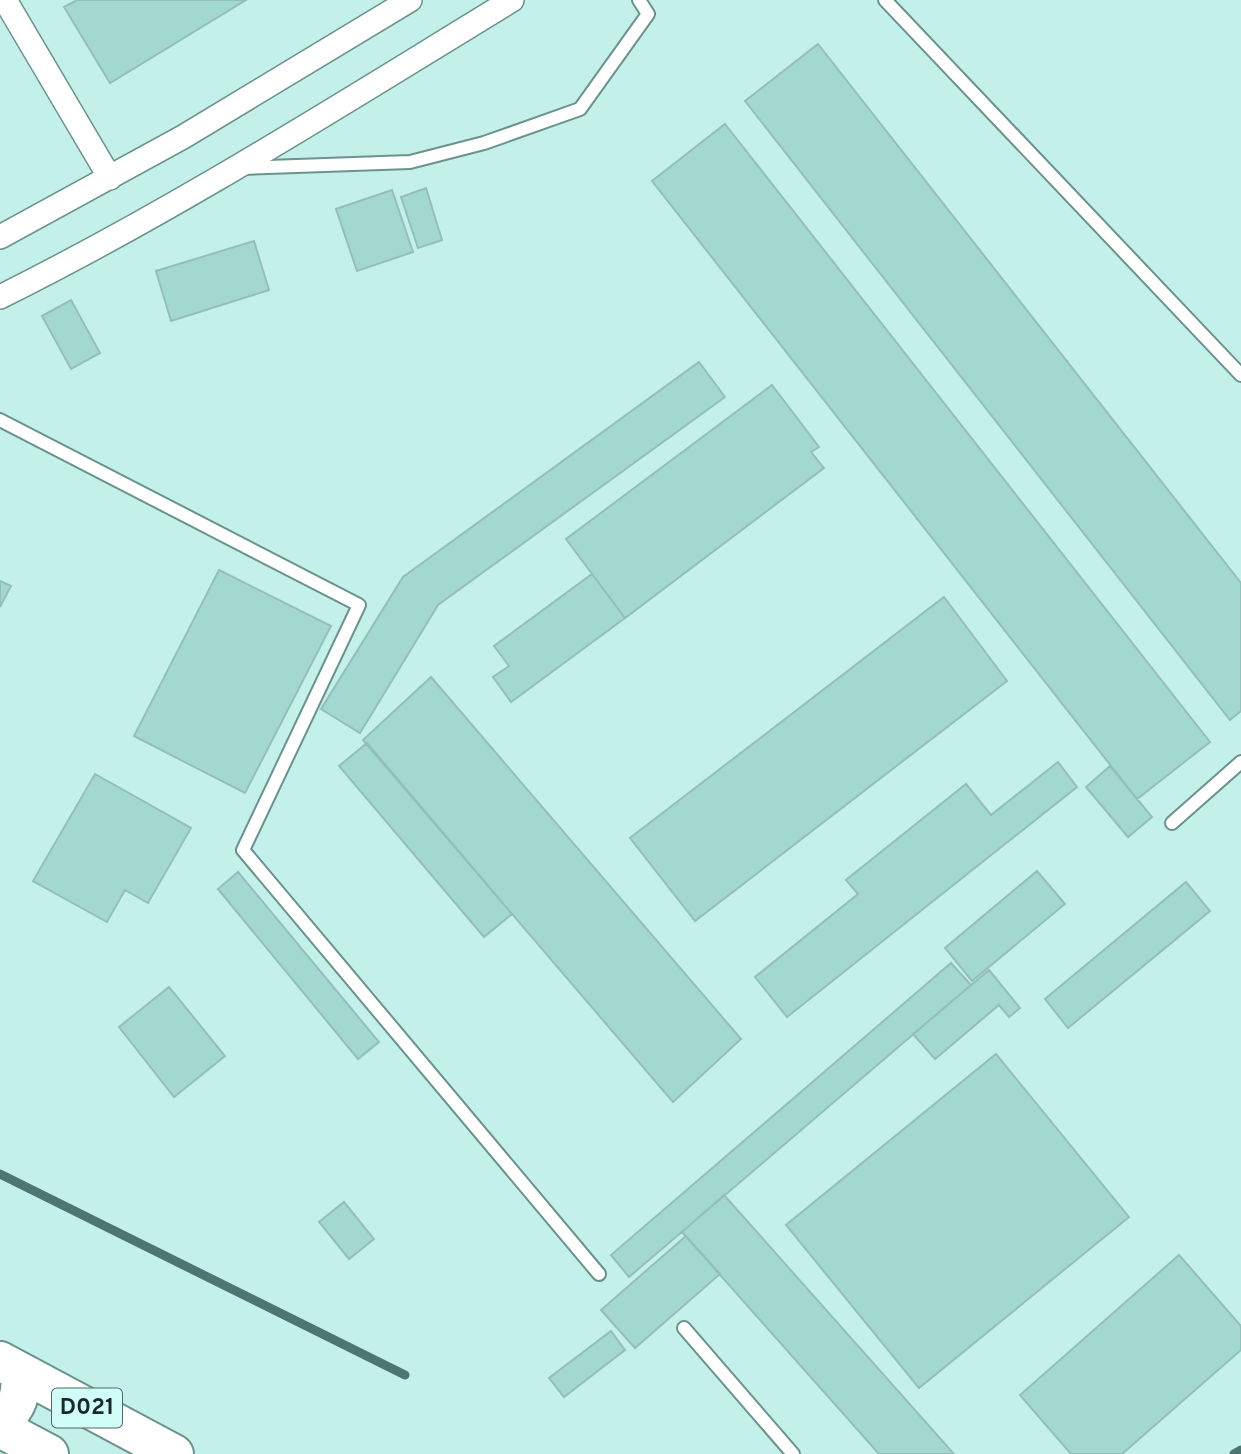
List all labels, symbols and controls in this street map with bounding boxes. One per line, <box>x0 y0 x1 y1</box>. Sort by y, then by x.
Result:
road number: D021 <box>52 1388 122 1428</box>

